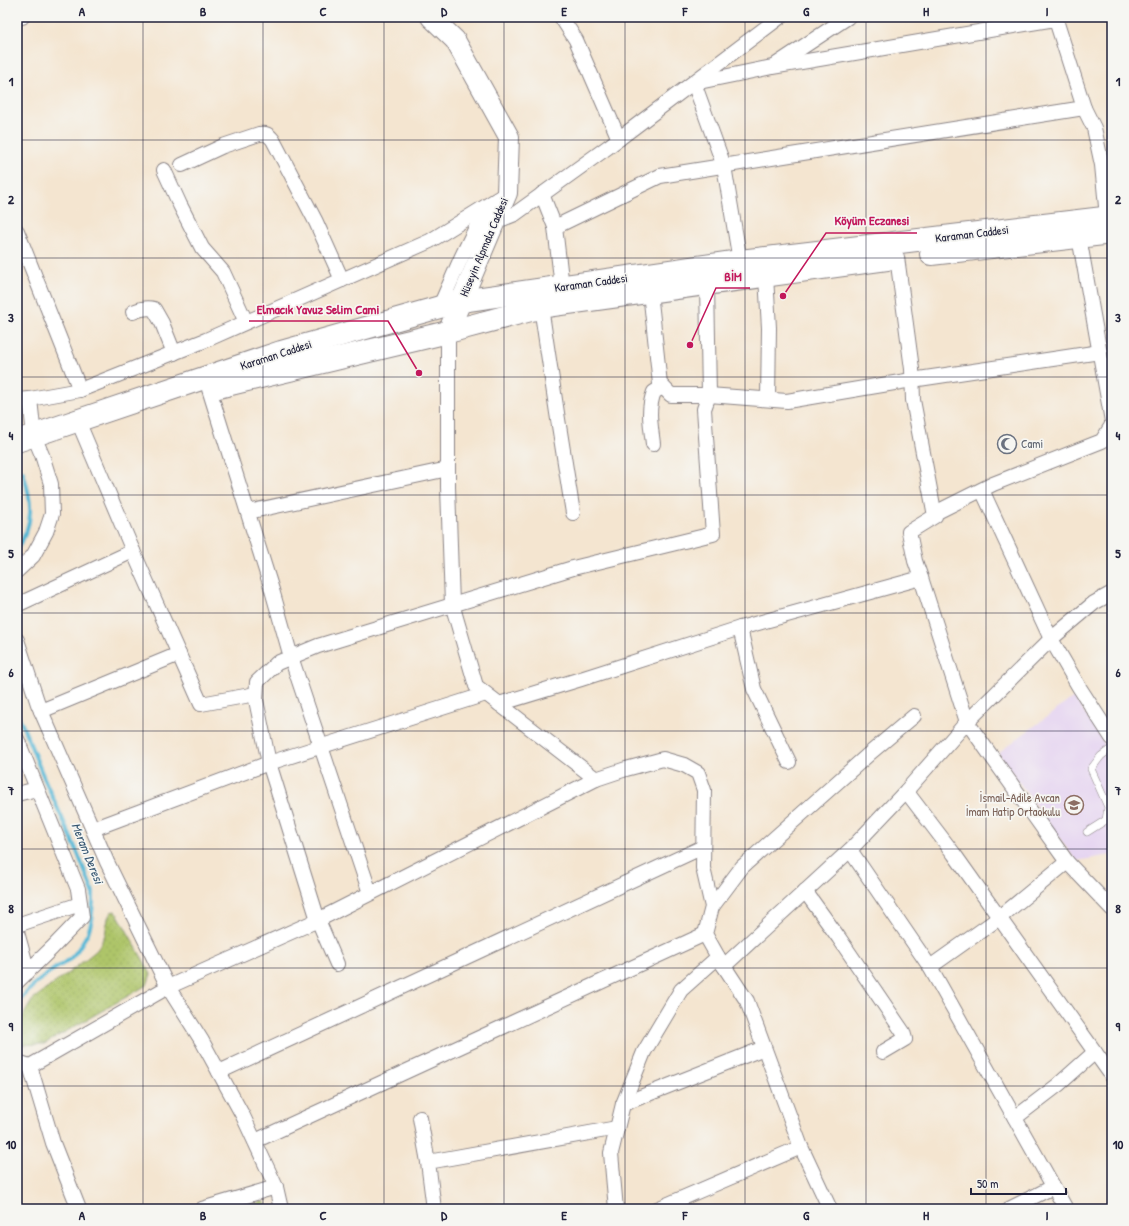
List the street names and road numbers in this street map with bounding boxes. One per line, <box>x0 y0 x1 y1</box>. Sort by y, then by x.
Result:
street label: Hüseyin Alpmala Caddesi <box>455 195 512 299</box>
street label: Karaman Caddesi <box>934 221 1010 246</box>
street label: Karaman Caddesi <box>553 269 629 296</box>
street label: Karaman Caddesi <box>238 335 314 374</box>

